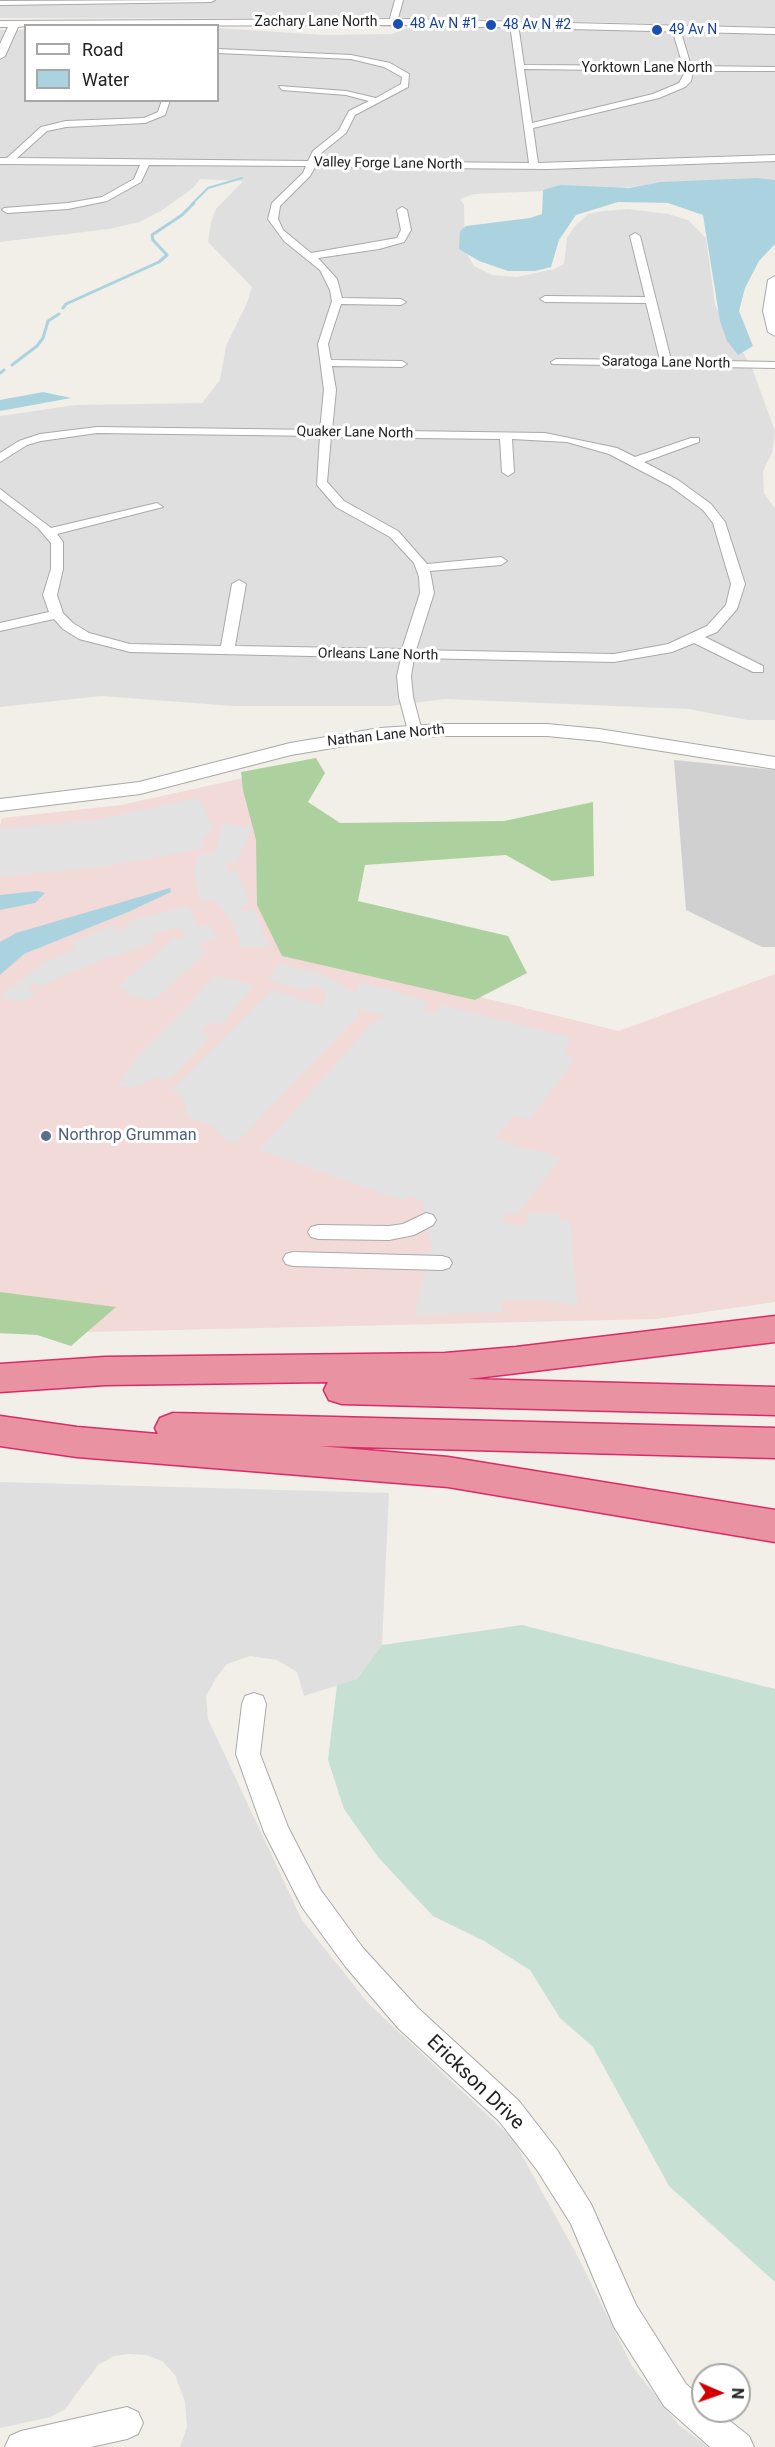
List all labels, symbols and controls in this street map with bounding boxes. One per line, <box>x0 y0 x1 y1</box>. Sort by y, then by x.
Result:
street label: Zachary Lane North <box>255 14 377 30</box>
place label: 48 Av N #1 <box>410 16 478 32</box>
marker: 48 Av N #1 <box>391 17 405 31</box>
place label: 48 Av N #2 <box>503 17 571 33</box>
marker: 48 Av N #2 <box>484 18 498 32</box>
place label: 49 Av N <box>669 22 717 38</box>
marker: 49 Av N <box>650 23 664 37</box>
legend <box>24 24 219 102</box>
text: Road <box>82 39 123 60</box>
street label: Yorktown Lane North <box>581 60 713 76</box>
text: Water <box>82 69 129 90</box>
street label: Valley Forge Lane North <box>314 154 462 174</box>
street label: Saratoga Lane North <box>602 353 730 373</box>
street label: Quaker Lane North <box>297 424 413 442</box>
street label: Orleans Lane North <box>318 646 438 664</box>
street label: Nathan Lane North <box>327 721 445 751</box>
place label: Northrop Grumman <box>58 1126 196 1146</box>
marker: Northrop Grumman <box>39 1129 53 1143</box>
street label: Erickson Drive <box>421 2031 529 2135</box>
north arrow <box>691 2363 751 2423</box>
text: N <box>728 2388 747 2400</box>

